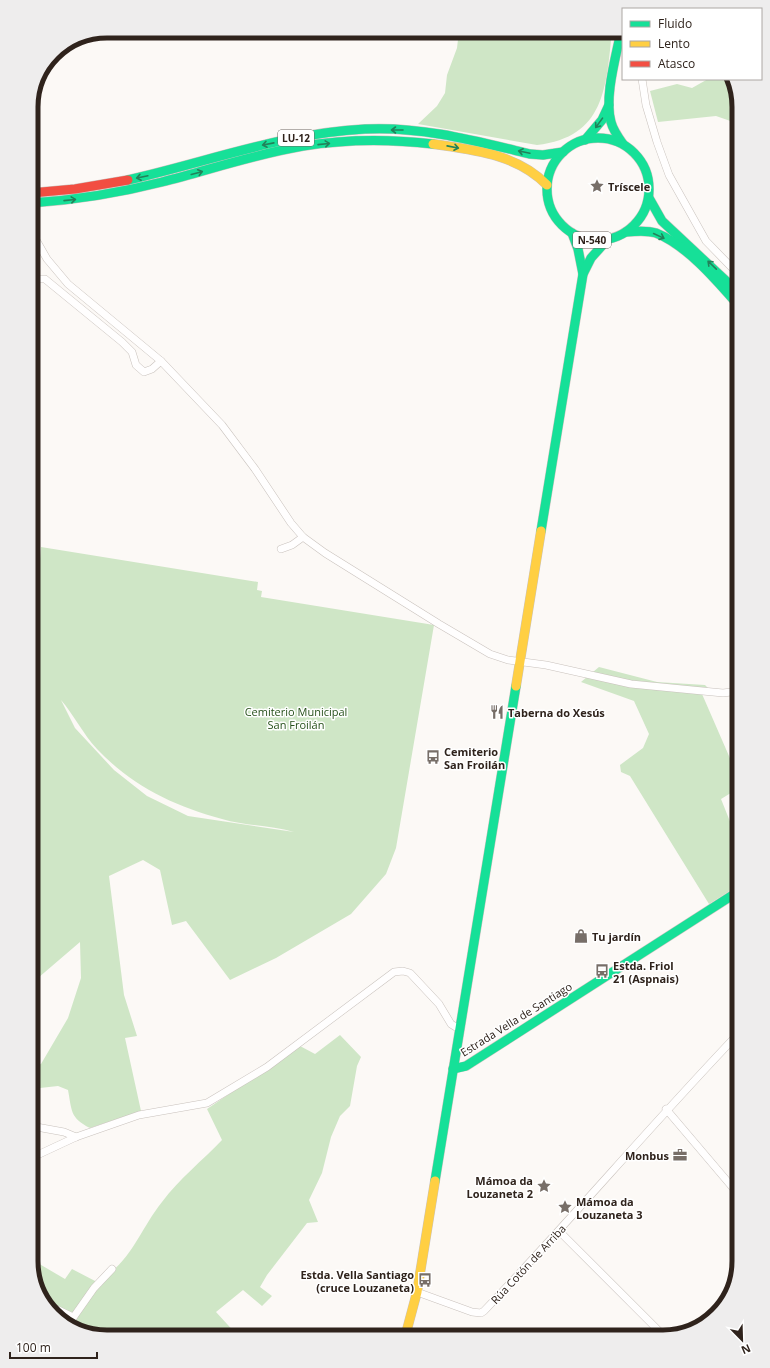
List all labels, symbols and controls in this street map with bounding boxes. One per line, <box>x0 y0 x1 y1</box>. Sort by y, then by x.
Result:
legend <box>622 8 762 80</box>
text: Fluido <box>658 15 692 32</box>
text: Lento <box>658 35 690 52</box>
text: Atasco <box>658 55 695 72</box>
one-way arrow <box>595 117 603 128</box>
one-way arrow <box>391 126 404 134</box>
road number: LU-12 <box>278 130 314 146</box>
one-way arrow <box>262 140 275 148</box>
one-way arrow <box>317 140 330 148</box>
one-way arrow <box>446 143 459 151</box>
one-way arrow <box>518 148 531 156</box>
one-way arrow <box>190 169 203 176</box>
one-way arrow <box>136 173 149 181</box>
place icon: Tríscele <box>589 178 605 194</box>
place label: Tríscele <box>608 179 651 194</box>
one-way arrow <box>63 196 76 204</box>
road number: N-540 <box>573 232 611 248</box>
one-way arrow <box>652 232 664 240</box>
one-way arrow <box>707 261 717 270</box>
park label: Cemiterio Municipal San Froilán <box>245 704 347 732</box>
restaurant icon: Taberna do Xesús <box>489 704 505 720</box>
place label: Taberna do Xesús <box>508 705 605 720</box>
place label: Cemiterio San Froilán <box>444 744 505 772</box>
bus stop icon: Cemiterio San Froilán <box>425 749 441 765</box>
shop icon: Tu jardín <box>573 928 589 944</box>
place label: Tu jardín <box>592 929 641 944</box>
place label: Estda. Friol 21 (Aspnais) <box>613 958 679 986</box>
bus stop icon: Estda. Friol 21 (Aspnais) <box>594 963 610 979</box>
street label: Estrada Vella de Santiago <box>457 978 575 1060</box>
office icon: Monbus <box>672 1147 688 1163</box>
place label: Monbus <box>625 1148 670 1163</box>
place label: Mámoa da Louzaneta 2 <box>466 1173 533 1201</box>
place icon: Mámoa da Louzaneta 2 <box>536 1178 552 1194</box>
place label: Mámoa da Louzaneta 3 <box>576 1194 643 1222</box>
place icon: Mámoa da Louzaneta 3 <box>557 1199 573 1215</box>
street label: Rúa Cotón de Arriba <box>487 1221 569 1307</box>
place label: Estda. Vella Santiago (cruce Louzaneta) <box>300 1267 414 1295</box>
bus stop icon: Estda. Vella Santiago (cruce Louzaneta) <box>417 1272 433 1288</box>
north arrow <box>722 1320 762 1360</box>
scale bar <box>10 1334 97 1360</box>
text: 100 m <box>16 1339 51 1356</box>
text: N <box>739 1341 753 1358</box>

